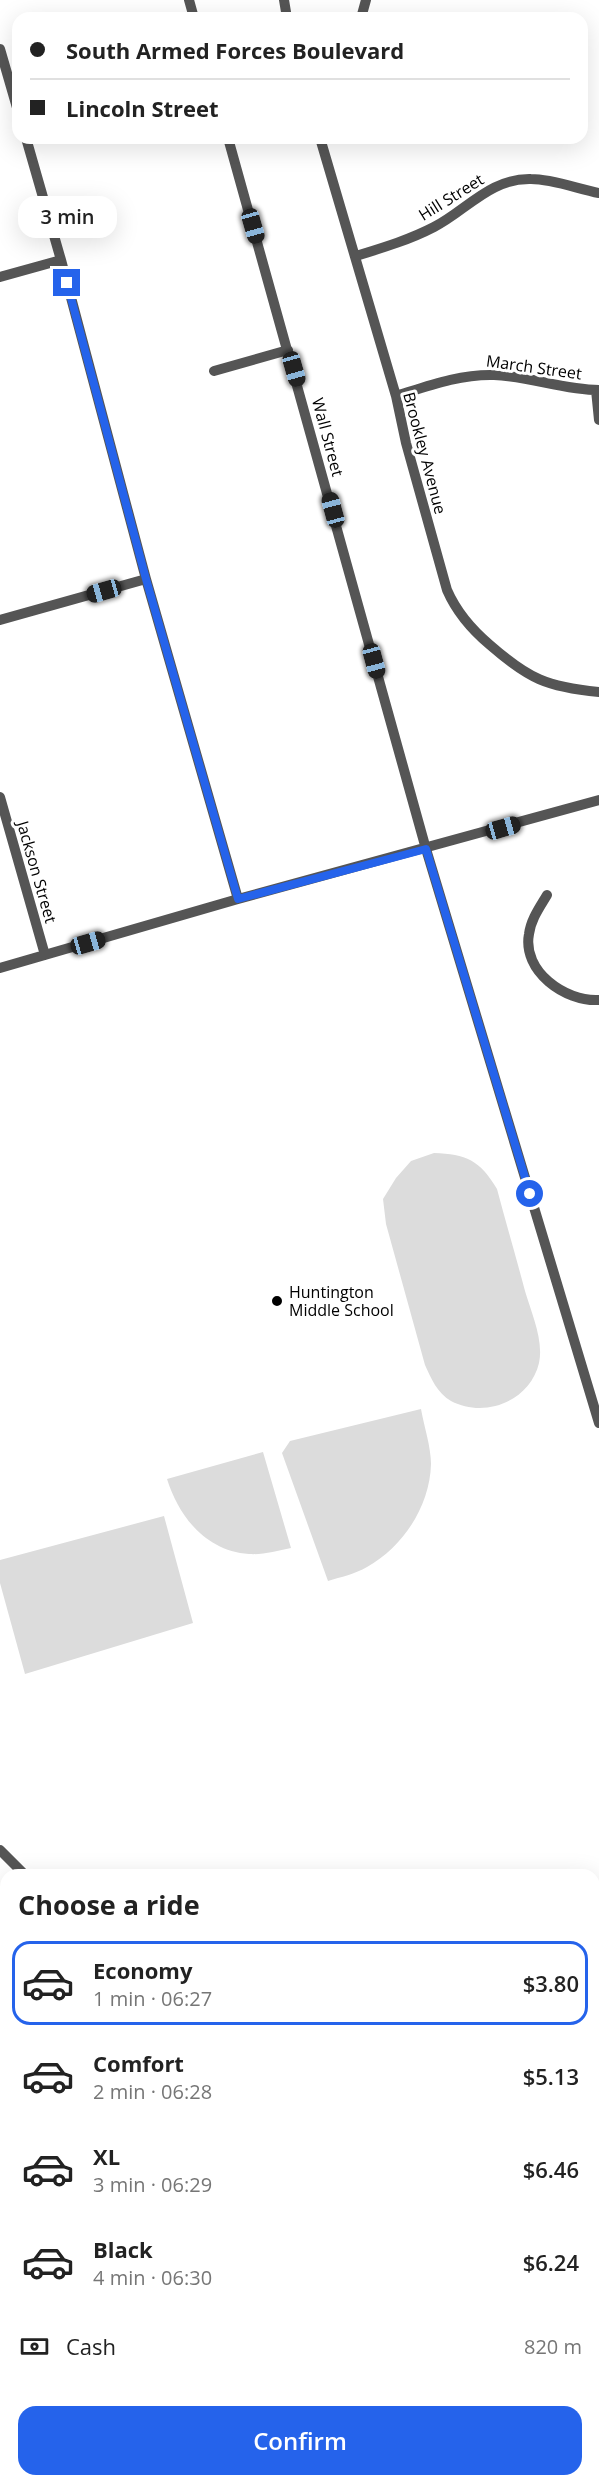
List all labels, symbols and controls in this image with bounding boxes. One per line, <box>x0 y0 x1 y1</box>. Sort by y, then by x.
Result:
text: South Armed Forces Boulevard <box>66 35 404 65</box>
text: Lincoln Street <box>66 93 219 123</box>
street label: Hill Street <box>414 168 488 226</box>
callout: 3 min <box>17 196 116 238</box>
text: 3 min <box>41 203 95 230</box>
car <box>239 206 267 246</box>
route end <box>53 269 80 296</box>
car <box>280 349 308 389</box>
street label: March Street <box>485 349 583 385</box>
street label: Brookley Avenue <box>398 390 452 516</box>
street label: Wall Street <box>307 395 349 479</box>
car <box>320 490 346 530</box>
car <box>84 577 124 605</box>
car <box>361 641 387 681</box>
car <box>483 814 523 842</box>
street label: Jackson Street <box>11 816 62 926</box>
car <box>68 929 108 957</box>
route start <box>516 1180 543 1207</box>
place label: Huntington Middle School <box>289 1281 394 1321</box>
marker: Huntington Middle School <box>270 1294 284 1308</box>
text: Choose a ride <box>18 1886 200 1923</box>
text: Economy <box>93 1955 192 1985</box>
icon: car <box>21 1956 75 2010</box>
text: $3.80 <box>523 1968 579 1998</box>
text: 1 min · 06:27 <box>93 1985 212 2012</box>
text: Comfort <box>93 2048 184 2078</box>
icon: car <box>21 2049 75 2103</box>
text: $5.13 <box>523 2061 579 2091</box>
text: 2 min · 06:28 <box>93 2078 212 2105</box>
text: XL <box>93 2141 120 2171</box>
icon: car <box>21 2142 75 2196</box>
text: $6.46 <box>523 2154 579 2184</box>
text: 3 min · 06:29 <box>93 2171 212 2198</box>
text: Black <box>93 2234 153 2264</box>
icon: car <box>21 2235 75 2289</box>
text: $6.24 <box>523 2247 579 2277</box>
text: 4 min · 06:30 <box>93 2264 212 2291</box>
icon: cash <box>18 2330 51 2363</box>
text: Cash <box>66 2331 116 2361</box>
text: 820 m <box>524 2333 582 2360</box>
button: Confirm <box>18 2406 582 2475</box>

